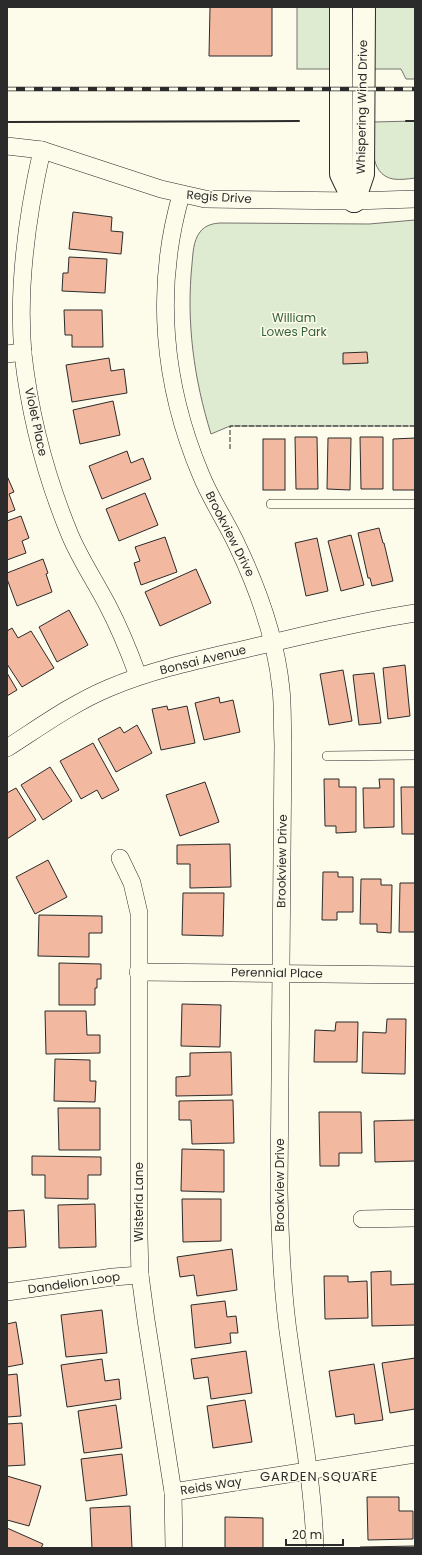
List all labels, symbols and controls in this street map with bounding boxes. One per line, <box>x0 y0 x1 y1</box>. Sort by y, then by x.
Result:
street label: Whispering Wind Drive <box>352 40 371 174</box>
street label: Regis Drive <box>186 186 252 207</box>
park label: William Lowes Park <box>261 309 327 340</box>
street label: Violet Place <box>21 386 52 458</box>
street label: Brookview Drive <box>202 488 259 579</box>
street label: Bonsai Avenue <box>158 641 248 678</box>
street label: Brookview Drive <box>272 814 291 908</box>
street label: Perennial Place <box>231 963 323 982</box>
street label: Brookview Drive <box>271 1138 288 1232</box>
street label: Wisteria Lane <box>130 1162 147 1242</box>
street label: Dandelion Loop <box>27 1268 121 1297</box>
district label: GARDEN SQUARE <box>260 1467 378 1486</box>
street label: Reids Way <box>179 1472 243 1499</box>
scale bar <box>286 1521 343 1547</box>
text: 20 m <box>292 1526 322 1543</box>

